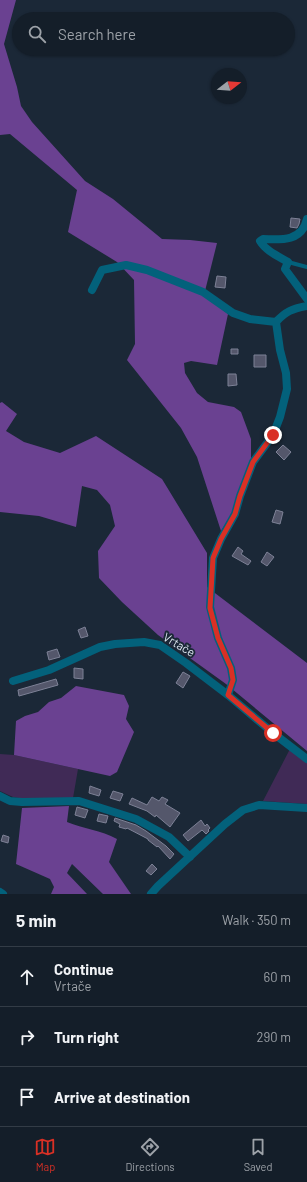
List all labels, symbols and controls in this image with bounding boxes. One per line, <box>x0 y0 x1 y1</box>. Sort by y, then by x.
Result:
search box <box>12 12 295 56</box>
icon: search <box>26 23 48 45</box>
text: Search here <box>58 25 136 43</box>
north arrow <box>211 68 247 104</box>
route end <box>264 426 282 444</box>
street label: Vrtače <box>161 629 198 659</box>
route start <box>264 724 282 742</box>
text: 5 min <box>16 910 56 930</box>
text: Walk · 350 m <box>222 912 291 928</box>
text: Continue <box>54 960 114 978</box>
icon: ahead <box>16 966 38 988</box>
text: 60 m <box>264 969 291 985</box>
text: Vrtače <box>54 978 91 994</box>
icon: right <box>16 1026 38 1048</box>
text: Turn right <box>54 1028 119 1046</box>
text: 290 m <box>257 1029 291 1045</box>
icon: arrive <box>16 1086 38 1108</box>
text: Arrive at destination <box>54 1088 190 1106</box>
tab: Map <box>34 1136 56 1173</box>
tab: Directions <box>125 1136 175 1173</box>
tab: Saved <box>244 1136 273 1173</box>

